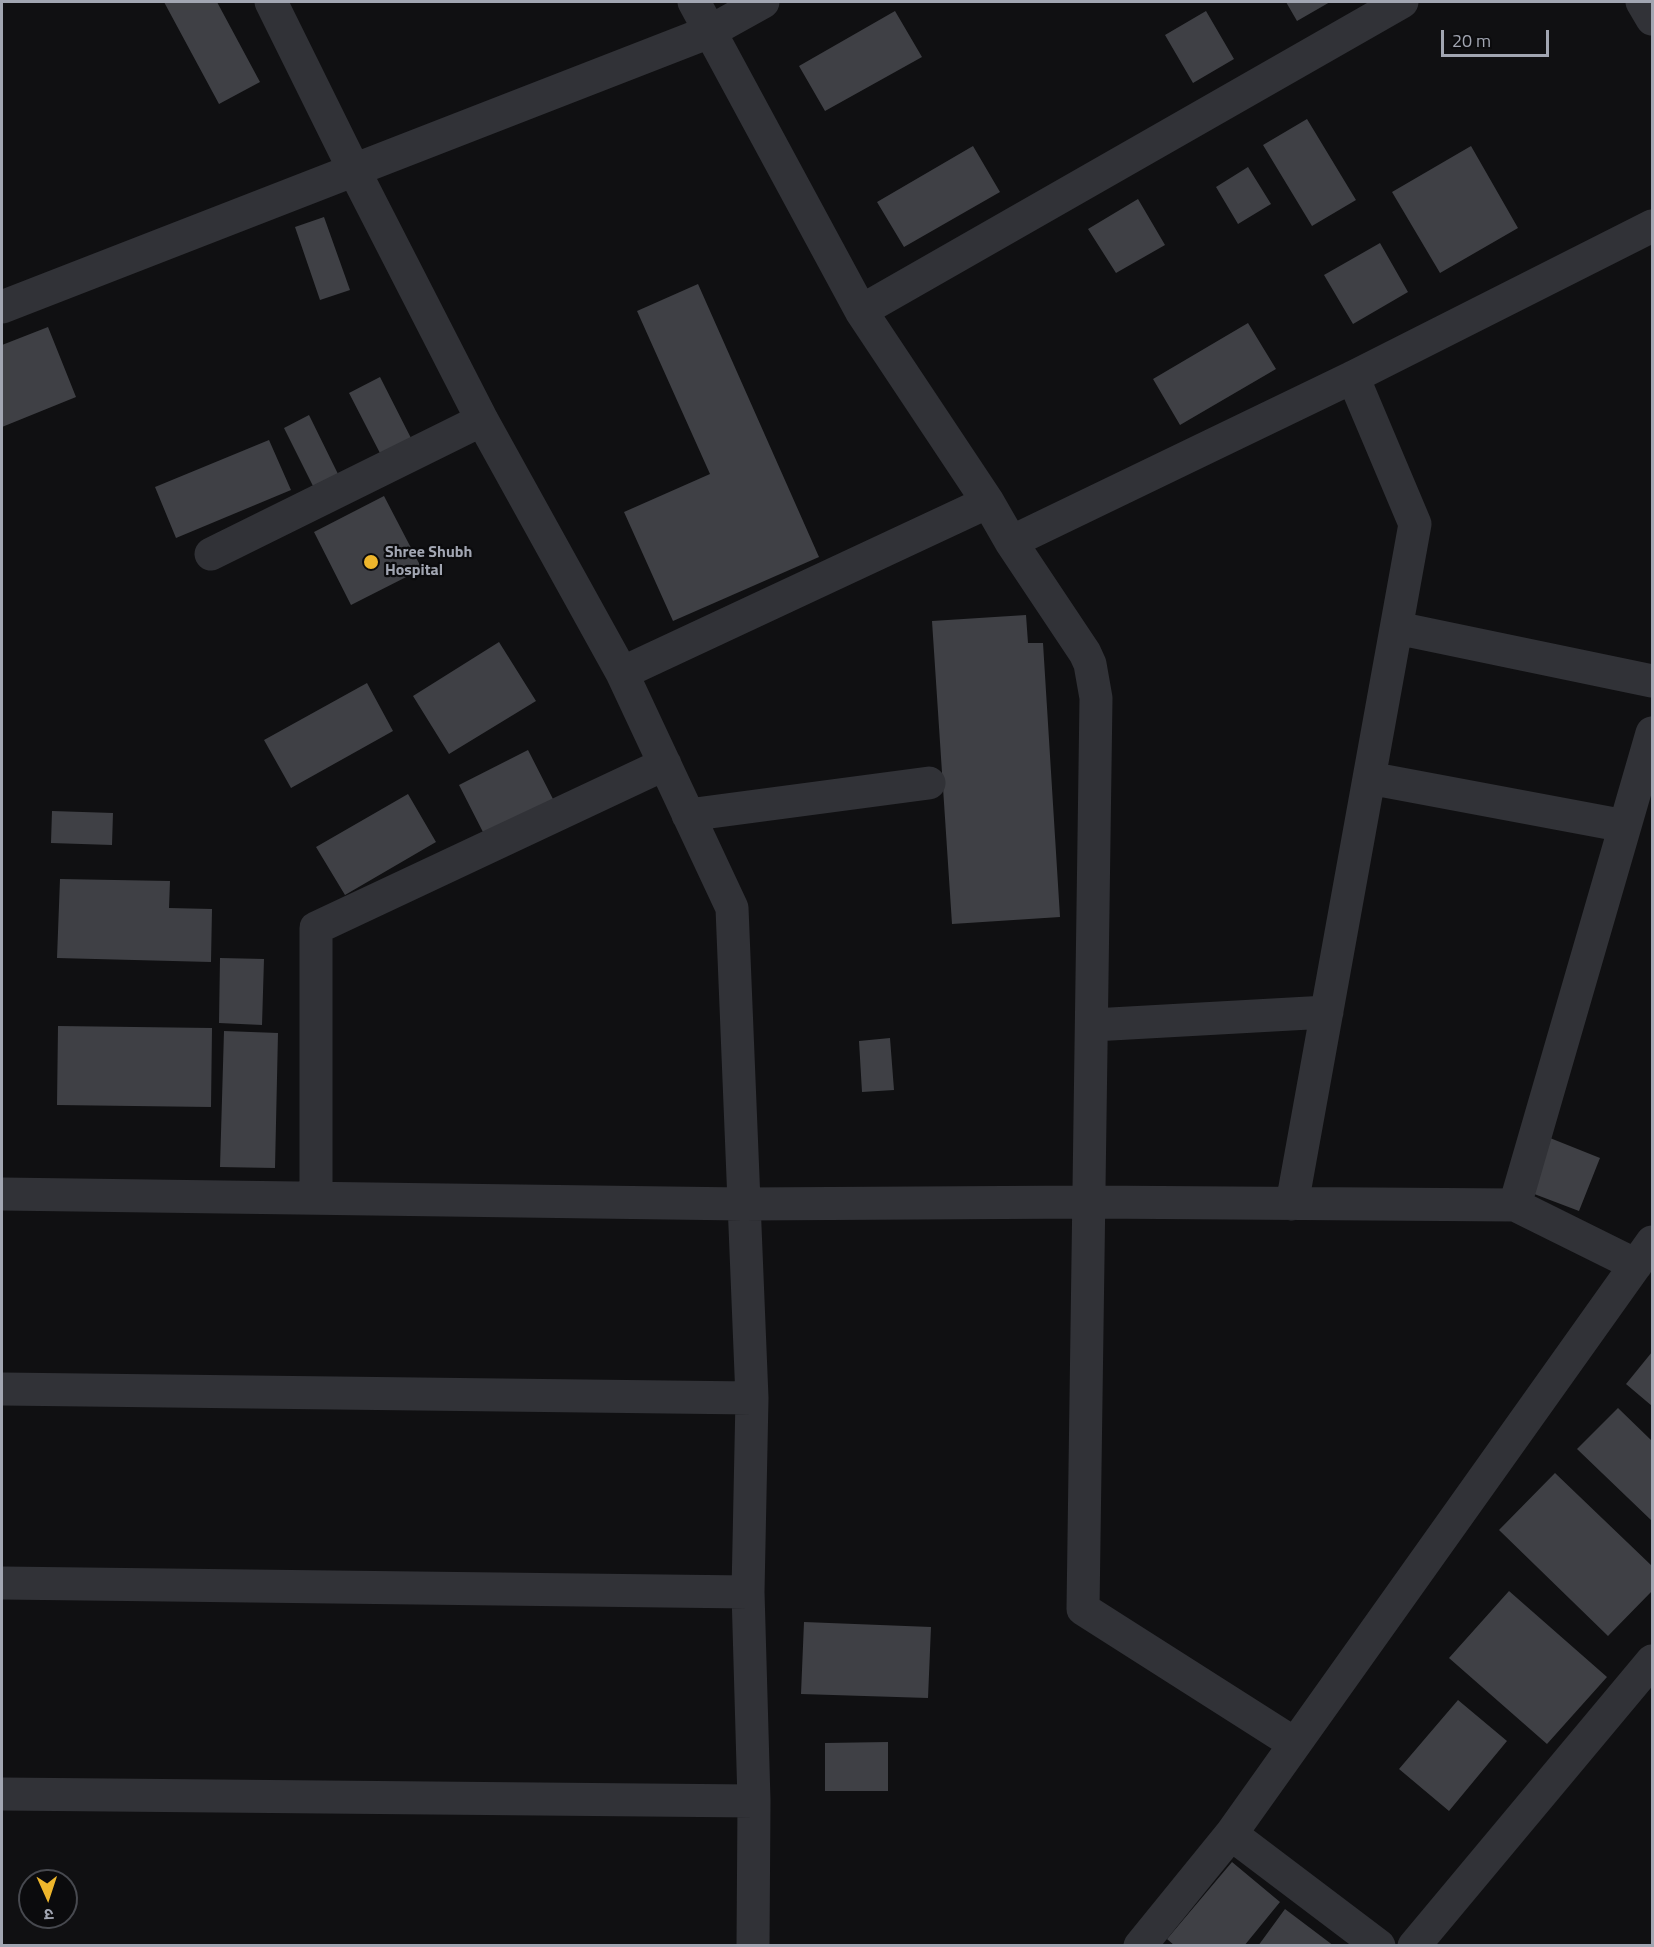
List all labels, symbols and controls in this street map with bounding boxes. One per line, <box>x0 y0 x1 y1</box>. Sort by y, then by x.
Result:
scale bar <box>1444 18 1552 56</box>
text: 20 m <box>1452 27 1491 54</box>
place label: Shree Shubh Hospital <box>385 543 472 581</box>
marker: Shree Shubh Hospital <box>362 553 380 571</box>
north arrow <box>18 1869 78 1929</box>
text: उ <box>44 1903 54 1927</box>

